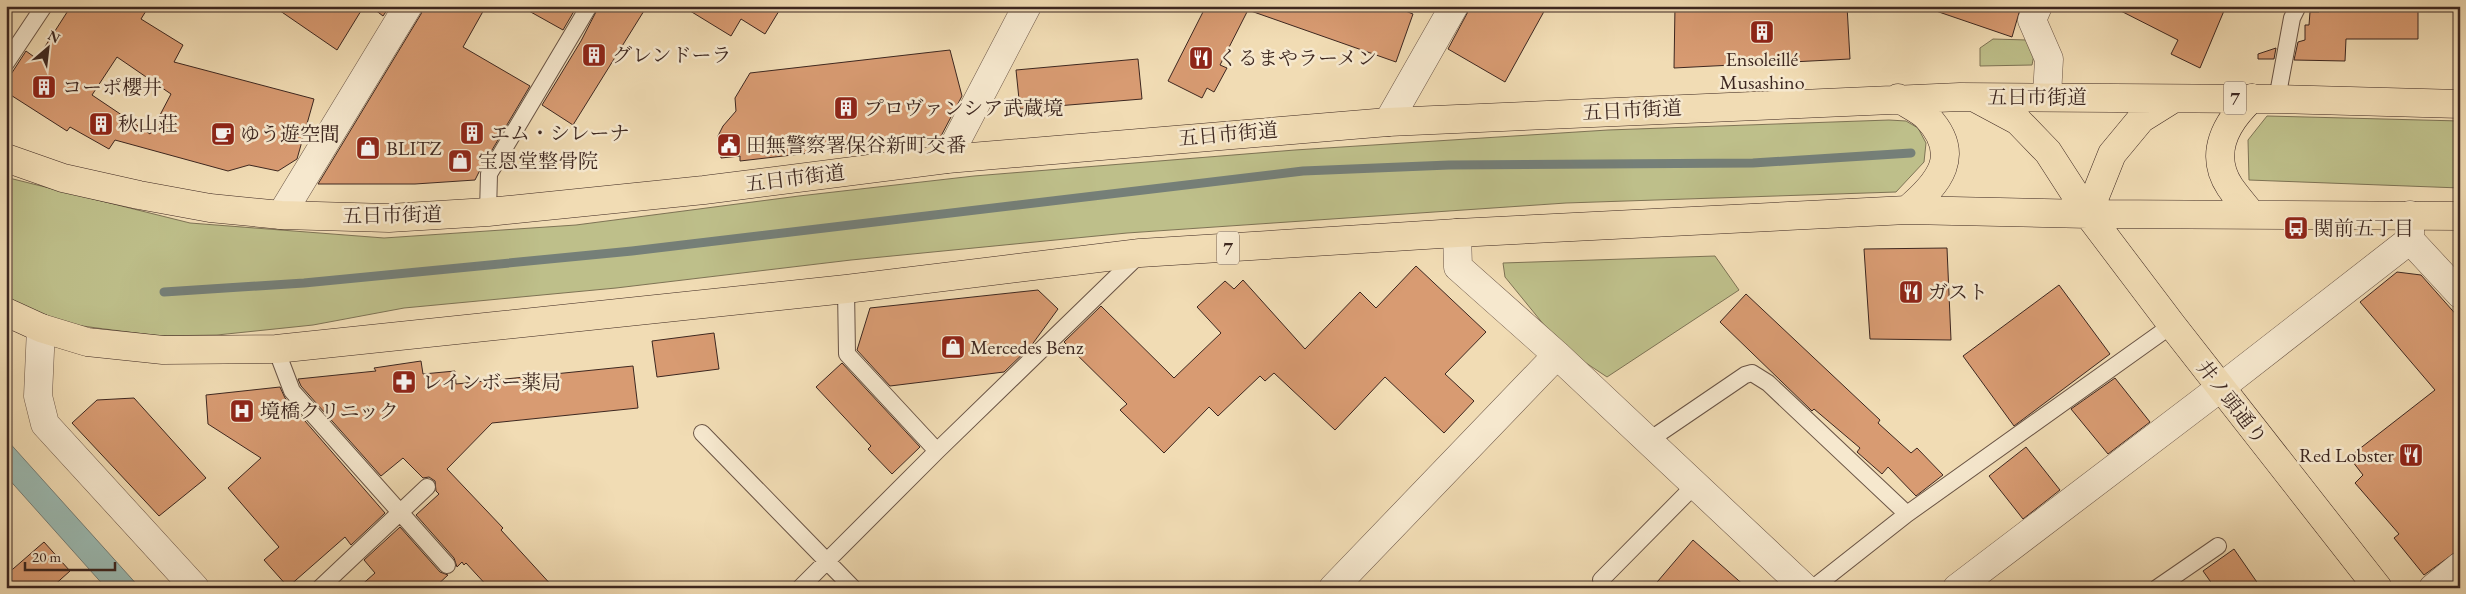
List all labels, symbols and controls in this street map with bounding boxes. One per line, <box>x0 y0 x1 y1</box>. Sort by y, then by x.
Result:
building icon: Ensoleillé Musashino <box>1749 19 1775 45</box>
north arrow <box>22 22 72 72</box>
text: N <box>45 26 64 47</box>
building icon: グレンドーラ <box>581 42 607 68</box>
place label: グレンドーラ <box>612 42 732 68</box>
restaurant icon: くるまやラーメン <box>1188 45 1214 71</box>
place label: くるまやラーメン <box>1218 45 1377 71</box>
place label: Ensoleillé Musashino <box>1719 46 1805 95</box>
building icon: コーポ櫻井 <box>31 74 57 100</box>
place label: コーポ櫻井 <box>62 74 162 100</box>
road number: 7 <box>2224 82 2246 115</box>
street label: 五日市街道 <box>1987 84 2087 110</box>
street label: 五日市街道 <box>1581 94 1683 126</box>
building icon: プロヴァンシア武蔵境 <box>833 95 859 121</box>
place label: プロヴァンシア武蔵境 <box>864 95 1063 121</box>
building icon: 秋山荘 <box>88 111 114 137</box>
place label: 秋山荘 <box>118 111 178 137</box>
street label: 五日市街道 <box>1177 117 1279 151</box>
building icon: エム・シレーナ <box>459 120 485 146</box>
place label: エム・シレーナ <box>490 120 630 146</box>
cafe icon: ゆう遊空間 <box>210 121 236 147</box>
place label: ゆう遊空間 <box>240 121 340 147</box>
public building icon: 田無警察署保谷新町交番 <box>716 132 742 158</box>
place label: 田無警察署保谷新町交番 <box>746 132 966 158</box>
shop icon: BLITZ <box>355 135 381 161</box>
place label: BLITZ <box>386 135 442 161</box>
shop icon: 宝恩堂整骨院 <box>447 148 473 174</box>
place label: 宝恩堂整骨院 <box>478 148 598 174</box>
street label: 五日市街道 <box>744 159 846 197</box>
street label: 五日市街道 <box>342 201 442 229</box>
bus stop icon: 関前五丁目 <box>2283 215 2309 241</box>
place label: 関前五丁目 <box>2314 215 2414 241</box>
road number: 7 <box>1217 232 1239 264</box>
restaurant icon: ガスト <box>1898 279 1924 305</box>
place label: ガスト <box>1928 279 1988 305</box>
shop icon: Mercedes Benz <box>940 334 966 360</box>
place label: Mercedes Benz <box>970 334 1084 360</box>
street label: 井ノ頭通り <box>2191 355 2273 449</box>
pharmacy icon: レインボー薬局 <box>391 369 417 395</box>
place label: レインボー薬局 <box>422 369 561 395</box>
hospital icon: 境橋クリニック <box>229 398 255 424</box>
place label: 境橋クリニック <box>260 398 399 424</box>
place label: Red Lobster <box>2299 442 2394 468</box>
restaurant icon: Red Lobster <box>2398 442 2424 468</box>
scale bar <box>25 539 115 571</box>
text: 20 m <box>32 547 61 566</box>

